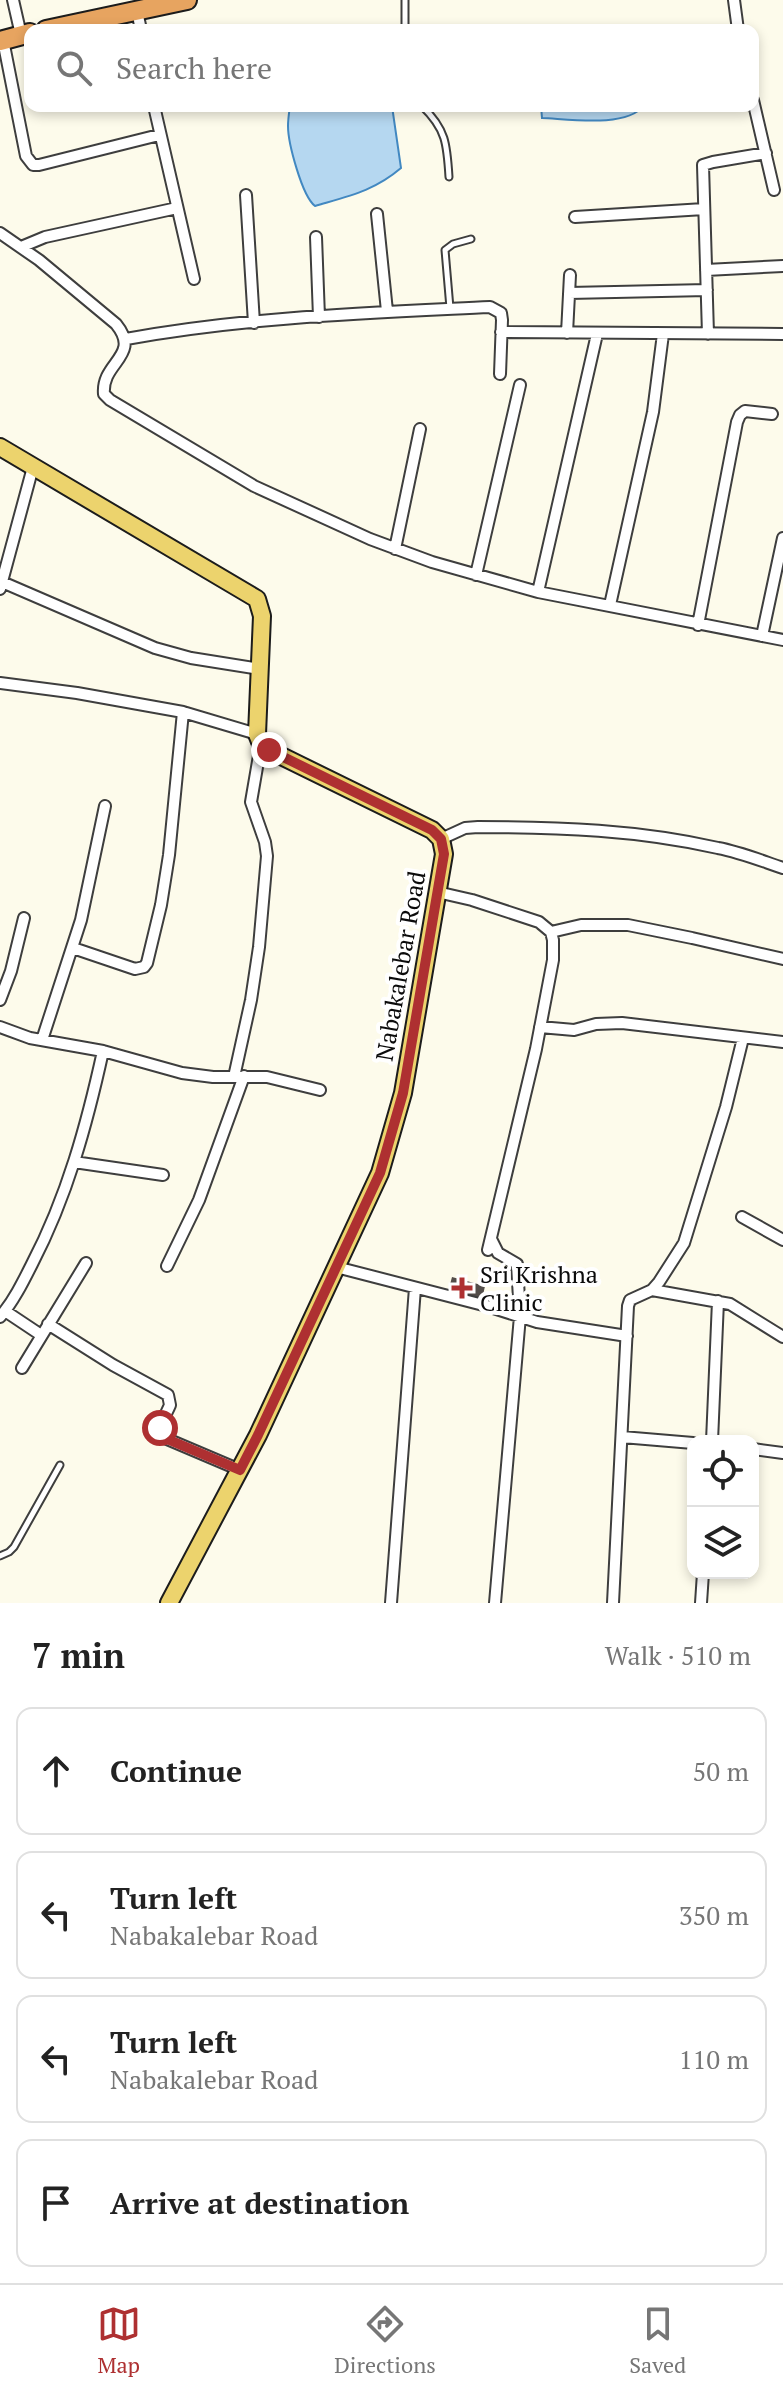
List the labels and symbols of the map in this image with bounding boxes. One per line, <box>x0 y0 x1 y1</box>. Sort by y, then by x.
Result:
route end <box>251 732 287 768</box>
street label: Nabakalebar Road <box>368 868 432 1064</box>
place label: Sri Krishna Clinic <box>480 1258 598 1318</box>
marker: Sri Krishna Clinic <box>451 1277 473 1299</box>
route start <box>142 1410 178 1446</box>

